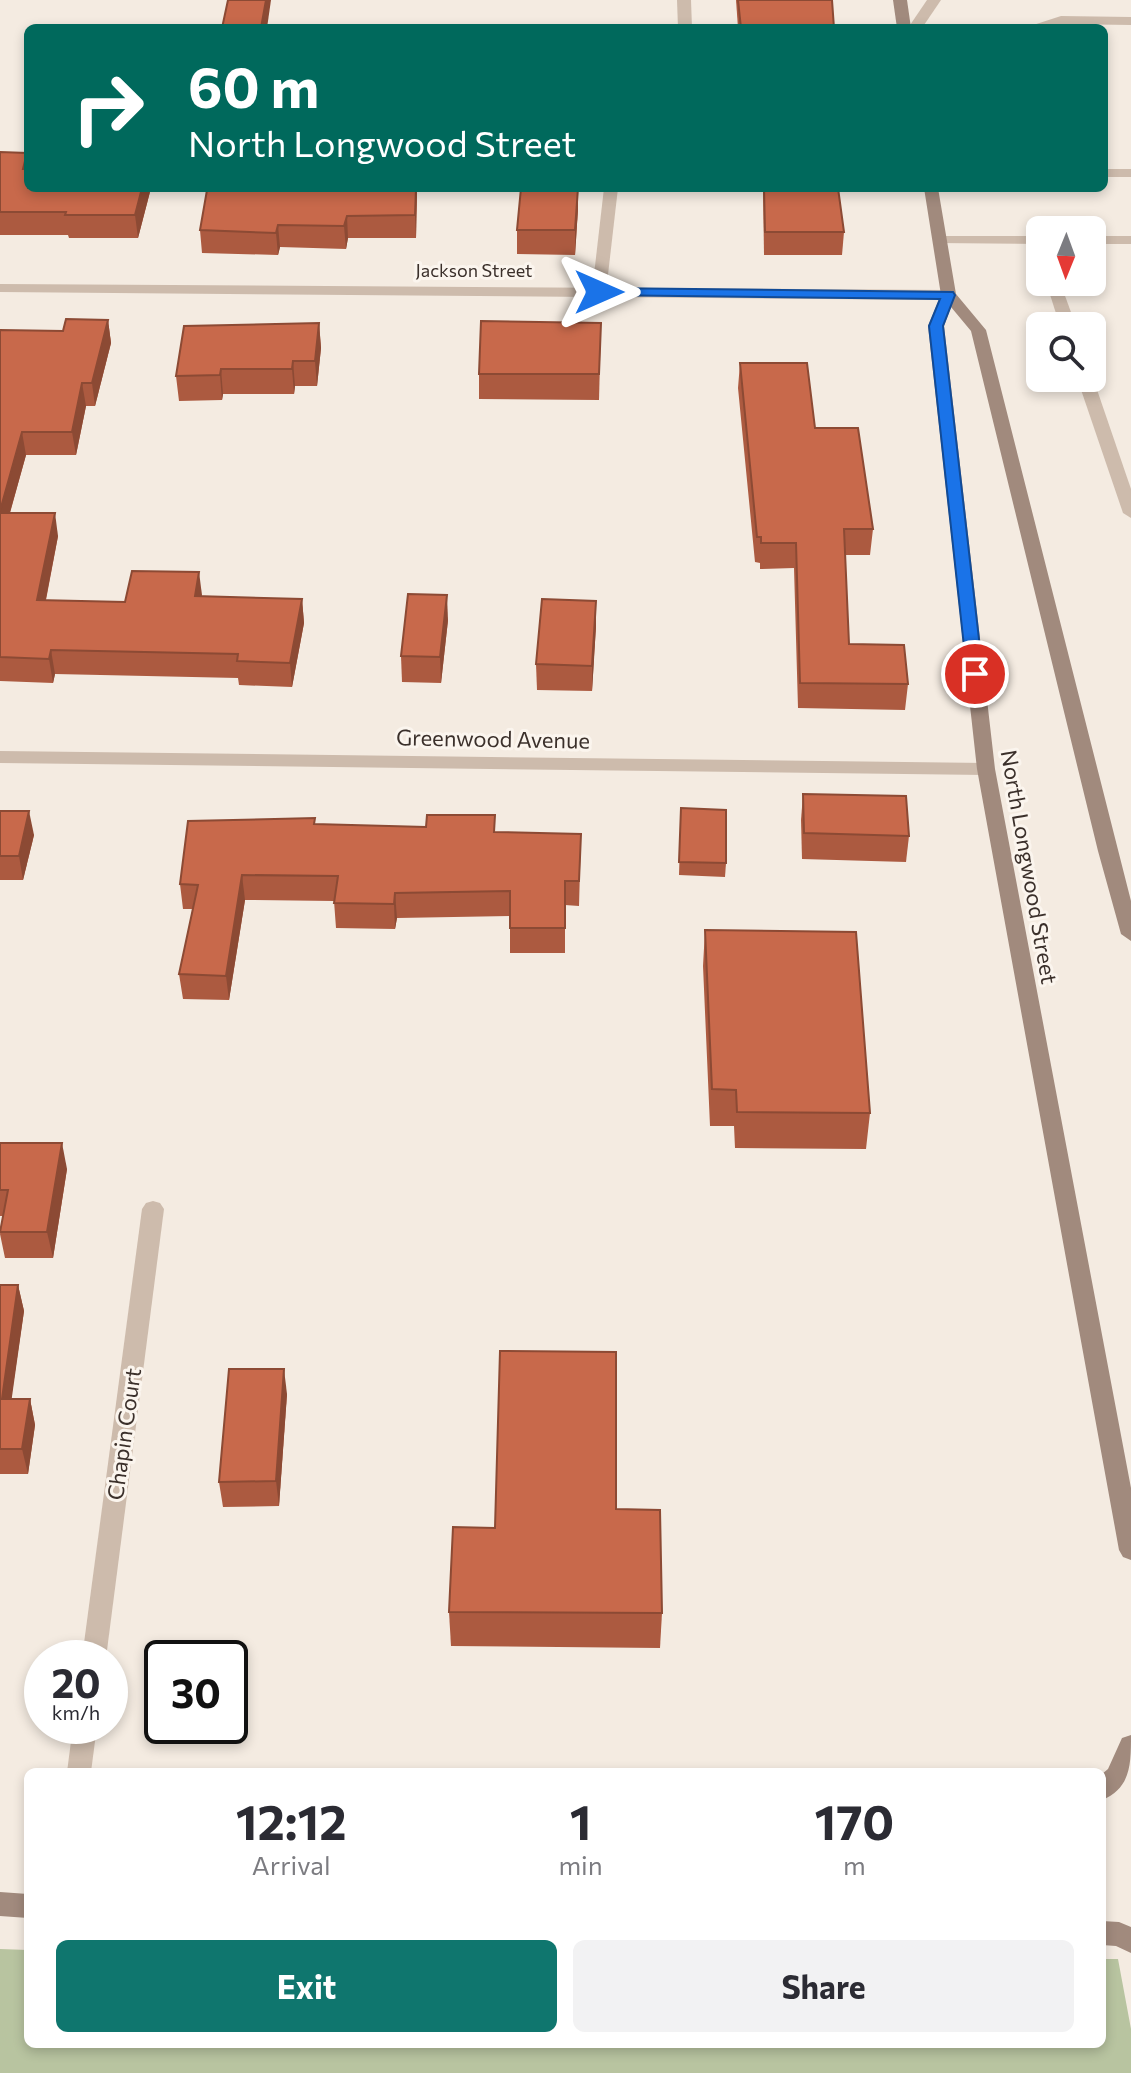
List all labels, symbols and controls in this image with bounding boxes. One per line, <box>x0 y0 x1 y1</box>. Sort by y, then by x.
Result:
text: 60 m <box>188 51 319 120</box>
icon: right <box>56 56 160 160</box>
text: North Longwood Street <box>188 120 576 164</box>
north arrow <box>1026 216 1106 296</box>
map controls <box>1026 216 1106 392</box>
position arrow <box>557 250 641 334</box>
street label: Jackson Street <box>416 259 532 281</box>
button: search <box>1026 312 1106 392</box>
pin <box>941 640 1009 708</box>
icon: arrive <box>953 652 997 696</box>
street label: Greenwood Avenue <box>396 723 590 754</box>
street label: North Longwood Street <box>996 748 1063 986</box>
street label: Chapin Court <box>101 1366 146 1502</box>
speed limit sign: 30 <box>144 1640 248 1744</box>
text: 20 <box>51 1657 101 1706</box>
text: km/h <box>52 1700 100 1724</box>
text: 12:12 <box>236 1791 347 1850</box>
text: 1 <box>570 1791 591 1850</box>
text: 170 <box>814 1791 894 1850</box>
text: Arrival <box>252 1849 331 1880</box>
text: min <box>558 1849 603 1880</box>
text: m <box>843 1849 866 1880</box>
button: Exit <box>56 1940 557 2032</box>
button: Share <box>573 1940 1074 2032</box>

